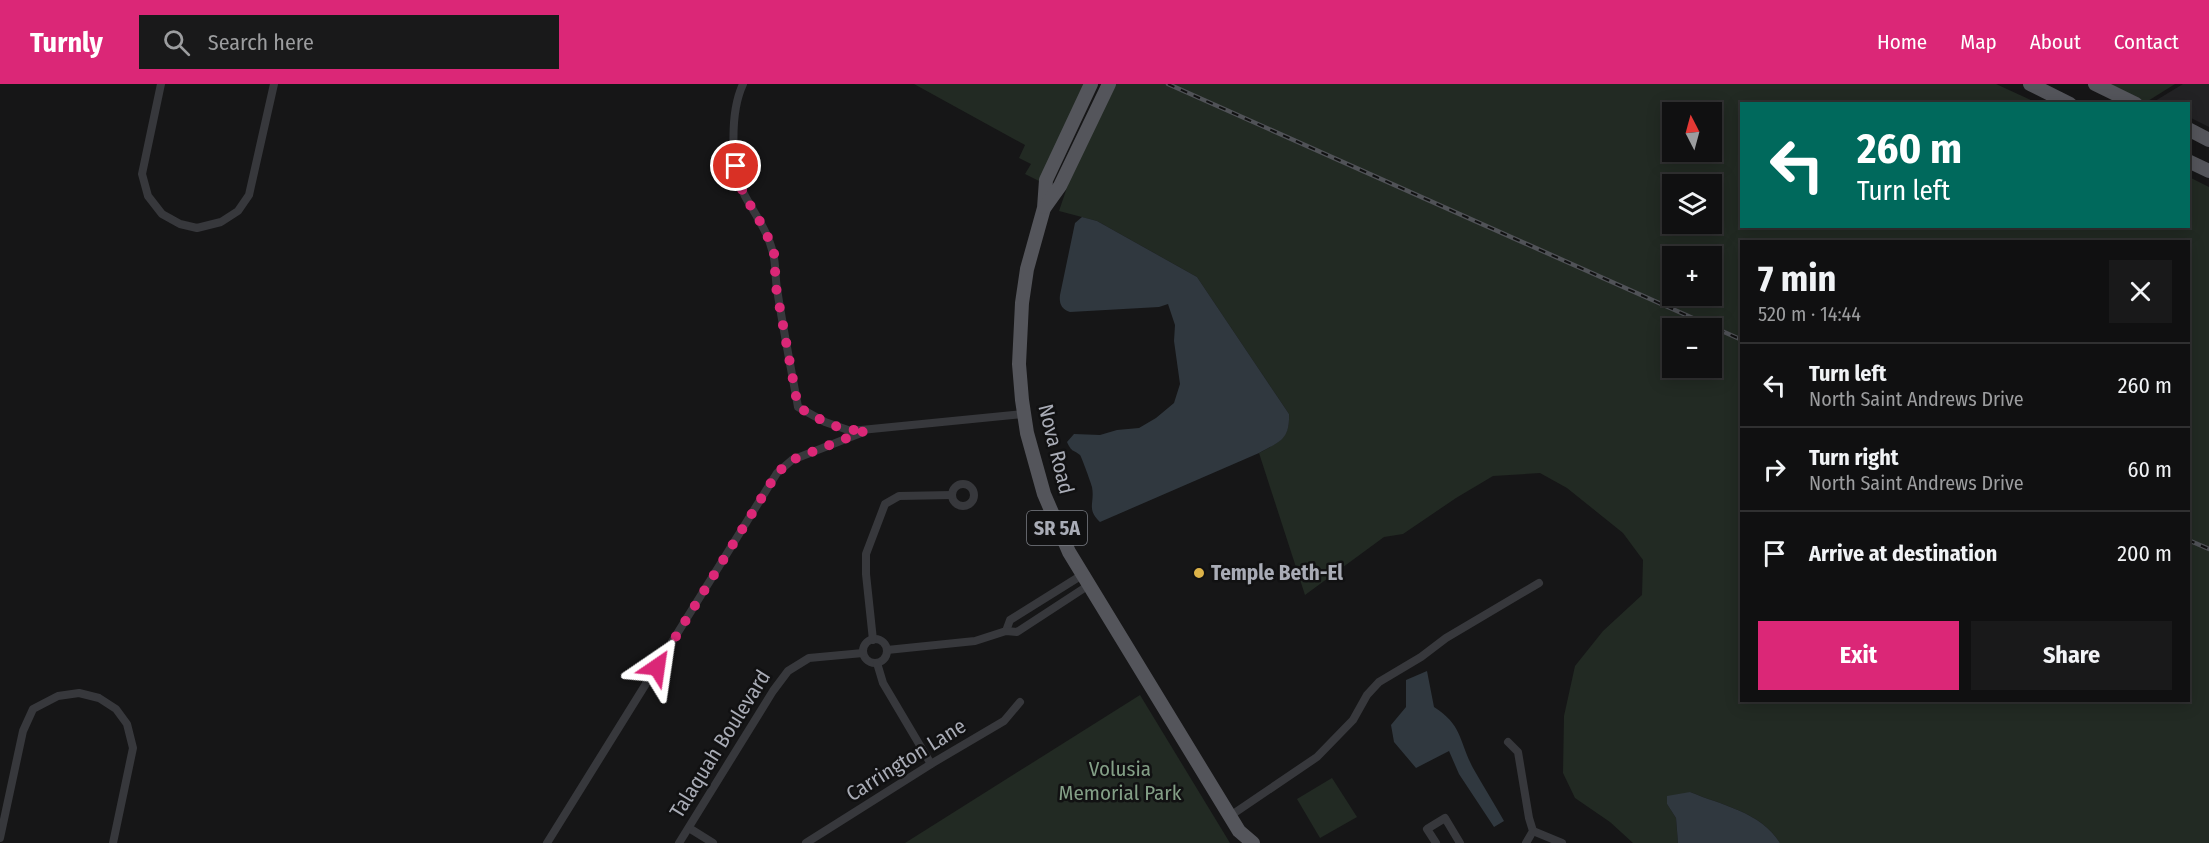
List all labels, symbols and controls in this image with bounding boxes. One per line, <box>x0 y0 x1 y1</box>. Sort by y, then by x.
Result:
search box <box>139 15 559 69</box>
text: Turnly <box>30 26 103 59</box>
icon: search <box>160 26 193 59</box>
text: Search here <box>208 29 314 56</box>
text: Home <box>1877 29 1927 55</box>
text: Map <box>1960 29 1997 55</box>
text: About <box>2030 29 2081 55</box>
text: Contact <box>2114 29 2179 55</box>
north arrow <box>1662 102 1722 162</box>
map controls <box>1662 102 1722 378</box>
text: 260 m <box>1857 124 1962 174</box>
icon: left <box>1758 126 1836 204</box>
pin <box>710 140 761 191</box>
icon: arrive <box>719 149 752 182</box>
button: layers <box>1662 174 1722 234</box>
text: Turn left <box>1857 175 1950 207</box>
button: + <box>1662 246 1722 306</box>
text: 7 min <box>1758 257 1836 301</box>
button: close <box>2109 260 2172 323</box>
text: 520 m · 14:44 <box>1758 302 1861 326</box>
button: − <box>1662 318 1722 378</box>
text: Turn left <box>1809 360 1887 387</box>
icon: left <box>1758 369 1791 402</box>
text: 260 m <box>2118 372 2172 399</box>
text: North Saint Andrews Drive <box>1809 387 2024 411</box>
street label: Nova Road <box>1032 401 1080 497</box>
text: Turn right <box>1809 444 1898 471</box>
icon: right <box>1758 453 1791 486</box>
text: 60 m <box>2128 456 2172 483</box>
text: North Saint Andrews Drive <box>1809 471 2024 495</box>
road number: SR 5A <box>1027 511 1087 545</box>
icon: arrive <box>1758 537 1791 570</box>
text: Arrive at destination <box>1809 540 1997 567</box>
text: 200 m <box>2117 540 2172 567</box>
place label: Temple Beth-El <box>1211 560 1343 586</box>
marker: Temple Beth-El <box>1192 566 1206 580</box>
button: Exit <box>1758 621 1959 690</box>
button: Share <box>1971 621 2172 690</box>
position arrow <box>625 635 689 699</box>
street label: Talaquah Boulevard <box>664 665 776 823</box>
street label: Carrington Lane <box>841 713 971 807</box>
park label: Volusia Memorial Park <box>1059 756 1182 806</box>

